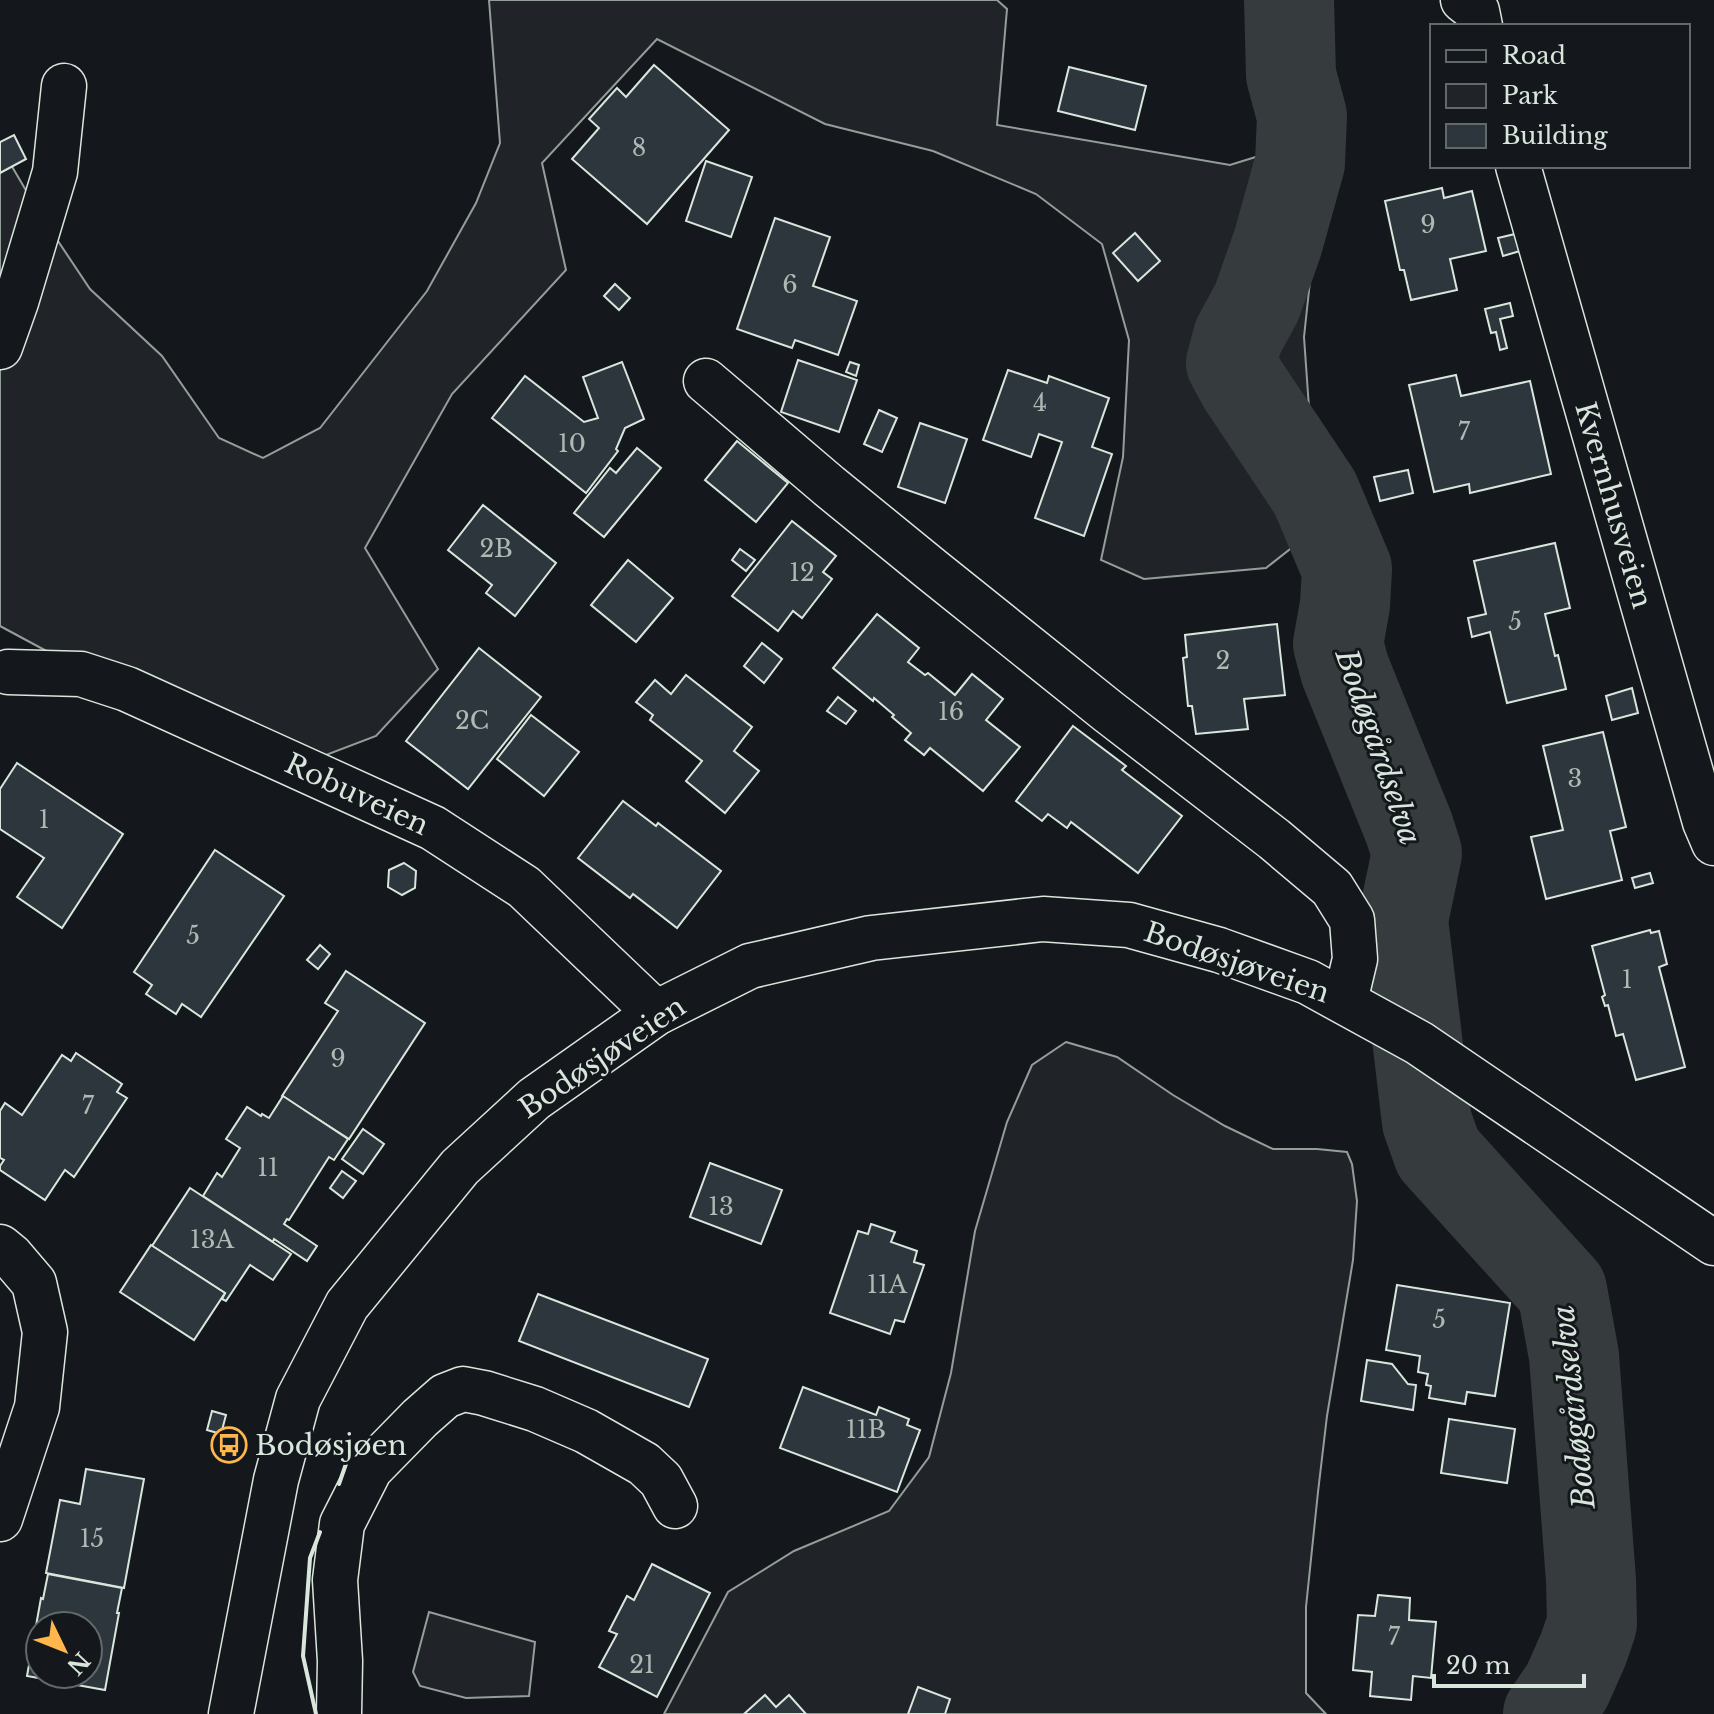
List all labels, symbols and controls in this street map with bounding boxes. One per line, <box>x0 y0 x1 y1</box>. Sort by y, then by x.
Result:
legend <box>1430 24 1690 168</box>
text: Road <box>1502 41 1566 70</box>
text: Park <box>1502 81 1558 110</box>
text: Building <box>1502 121 1608 150</box>
house number: 8 <box>632 133 646 162</box>
house number: 9 <box>1420 210 1436 239</box>
house number: 6 <box>782 270 798 299</box>
house number: 4 <box>1033 388 1047 417</box>
street label: Kvernhusveien <box>1567 398 1660 612</box>
house number: 7 <box>1458 417 1471 446</box>
house number: 10 <box>558 429 586 458</box>
house number: 2B <box>479 534 513 563</box>
house number: 12 <box>789 558 815 587</box>
house number: 5 <box>1508 607 1522 636</box>
water label: Bodøgårdselva <box>1327 643 1429 850</box>
house number: 2 <box>1216 646 1230 675</box>
house number: 16 <box>938 697 964 726</box>
house number: 2C <box>455 706 489 735</box>
street label: Robuveien <box>279 746 434 843</box>
house number: 3 <box>1568 764 1582 793</box>
house number: 1 <box>39 805 49 834</box>
street label: Bodøsjøveien <box>1140 914 1334 1010</box>
house number: 5 <box>186 921 200 950</box>
house number: 1 <box>1622 965 1632 994</box>
street label: Bodøsjøveien <box>512 989 692 1126</box>
house number: 9 <box>330 1044 346 1073</box>
house number: 7 <box>82 1091 95 1120</box>
house number: 11 <box>257 1153 279 1182</box>
house number: 13 <box>708 1192 734 1221</box>
house number: 13A <box>190 1225 234 1254</box>
house number: 11A <box>867 1270 907 1299</box>
water label: Bodøgårdselva <box>1544 1303 1603 1512</box>
house number: 5 <box>1432 1305 1446 1334</box>
house number: 11B <box>846 1415 886 1444</box>
bus stop icon: Bodøsjøen <box>210 1426 248 1464</box>
place label: Bodøsjøen <box>255 1428 407 1463</box>
house number: 15 <box>80 1524 104 1553</box>
north arrow <box>24 1610 104 1690</box>
house number: 7 <box>1388 1622 1401 1651</box>
scale bar <box>1434 1638 1584 1688</box>
text: N <box>61 1647 95 1680</box>
house number: 21 <box>629 1650 655 1679</box>
text: 20 m <box>1446 1651 1511 1680</box>

